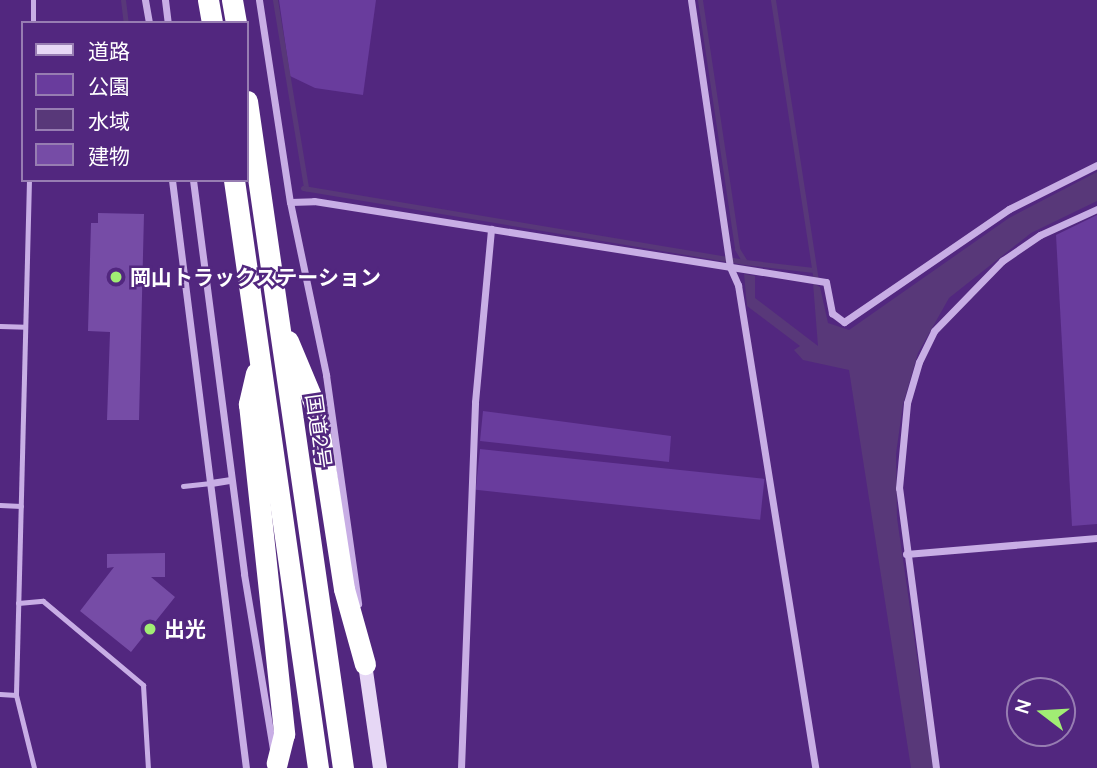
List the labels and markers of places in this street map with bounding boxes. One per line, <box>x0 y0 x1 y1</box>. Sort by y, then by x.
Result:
place label: 岡山トラックステーション <box>130 264 382 290</box>
marker: 岡山トラックステーション <box>108 269 124 285</box>
place label: 出光 <box>164 616 206 642</box>
marker: 出光 <box>142 621 158 637</box>

